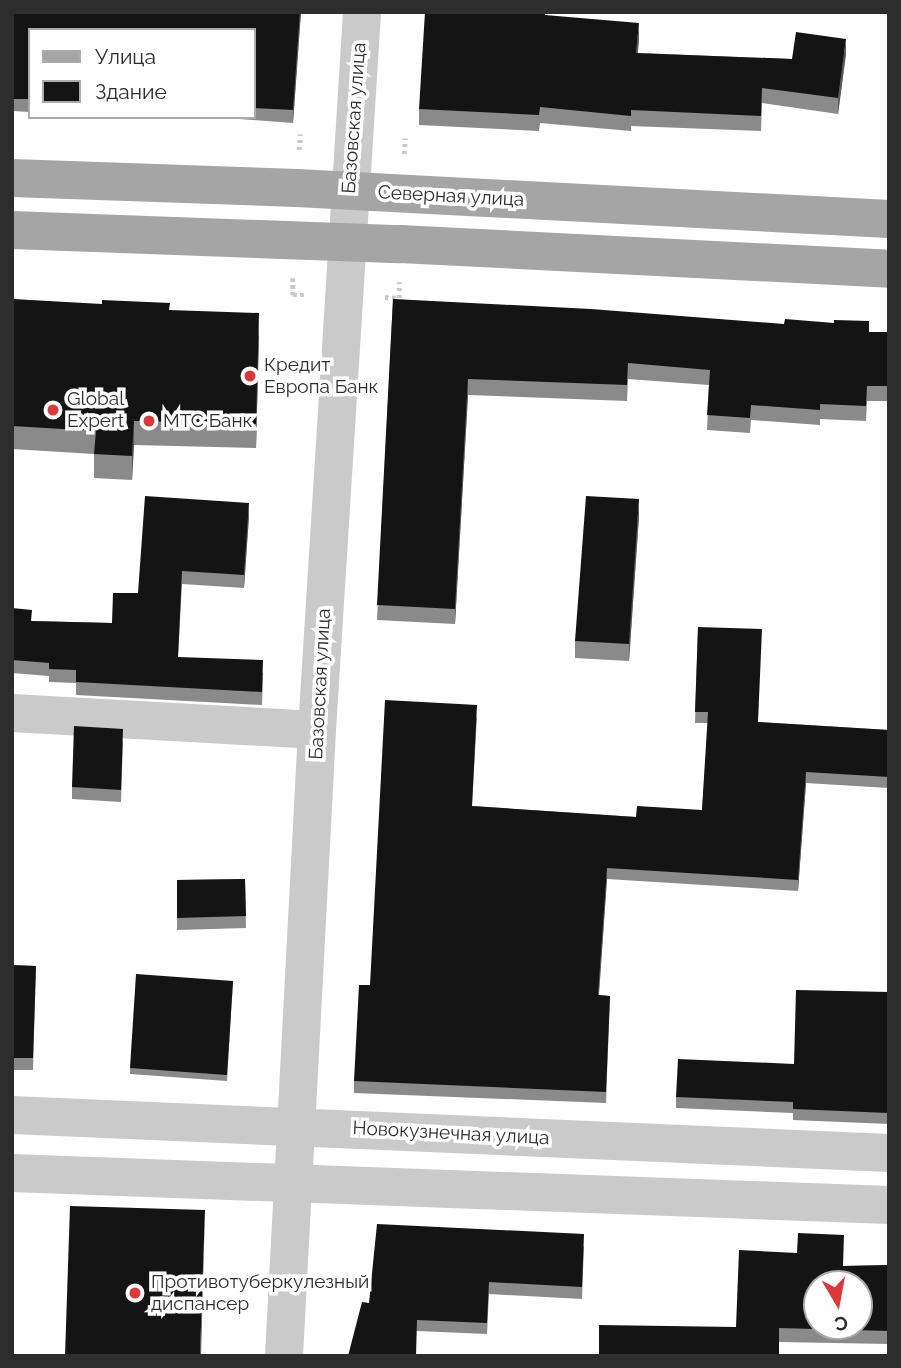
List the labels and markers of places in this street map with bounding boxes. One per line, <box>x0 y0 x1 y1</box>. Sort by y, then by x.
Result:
place label: Кредит Европа Банк <box>264 354 378 398</box>
marker: Кредит Европа Банк <box>242 368 258 384</box>
place label: Global Expert <box>67 388 124 432</box>
marker: Global Expert <box>45 402 61 418</box>
place label: МТС Банк <box>163 410 252 432</box>
marker: МТС Банк <box>141 413 157 429</box>
place label: Противотуберкулезный диспансер <box>151 1271 369 1315</box>
marker: Противотуберкулезный диспансер <box>125 1283 145 1303</box>

